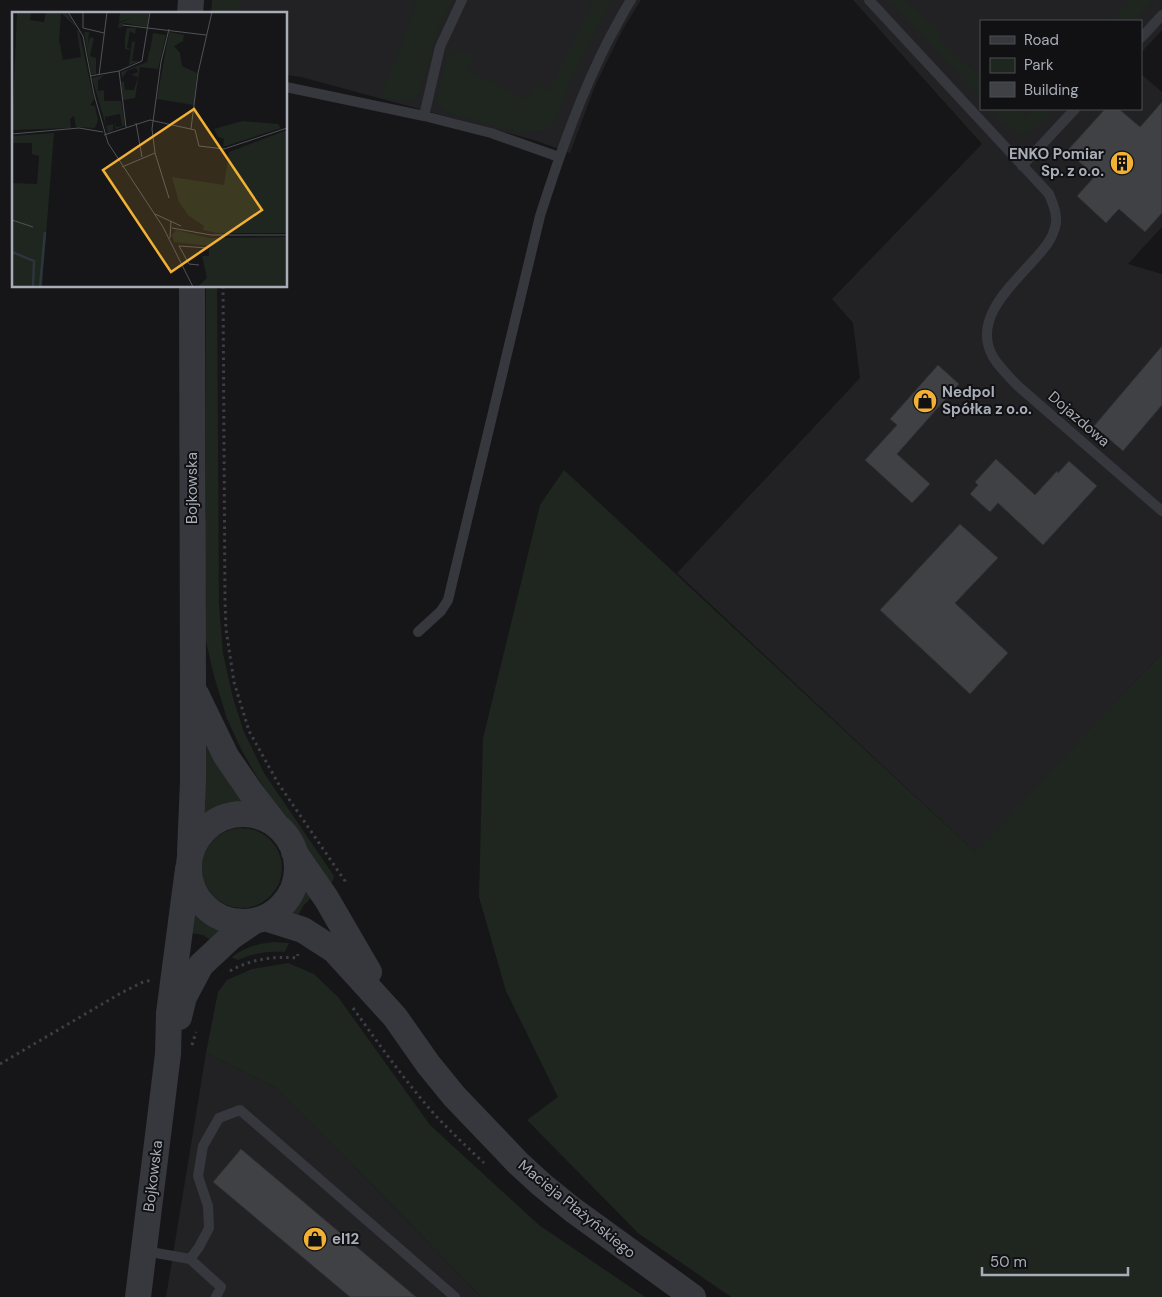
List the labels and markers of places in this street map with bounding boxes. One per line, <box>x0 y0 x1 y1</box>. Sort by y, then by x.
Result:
place label: ENKO Pomiar Sp. z o.o. <box>1009 144 1104 181</box>
building icon: ENKO Pomiar Sp. z o.o. <box>1109 150 1135 176</box>
place label: Nedpol Spółka z o.o. <box>942 382 1032 419</box>
shop icon: Nedpol Spółka z o.o. <box>912 388 938 414</box>
shop icon: el12 <box>302 1226 328 1252</box>
place label: el12 <box>332 1229 359 1249</box>

